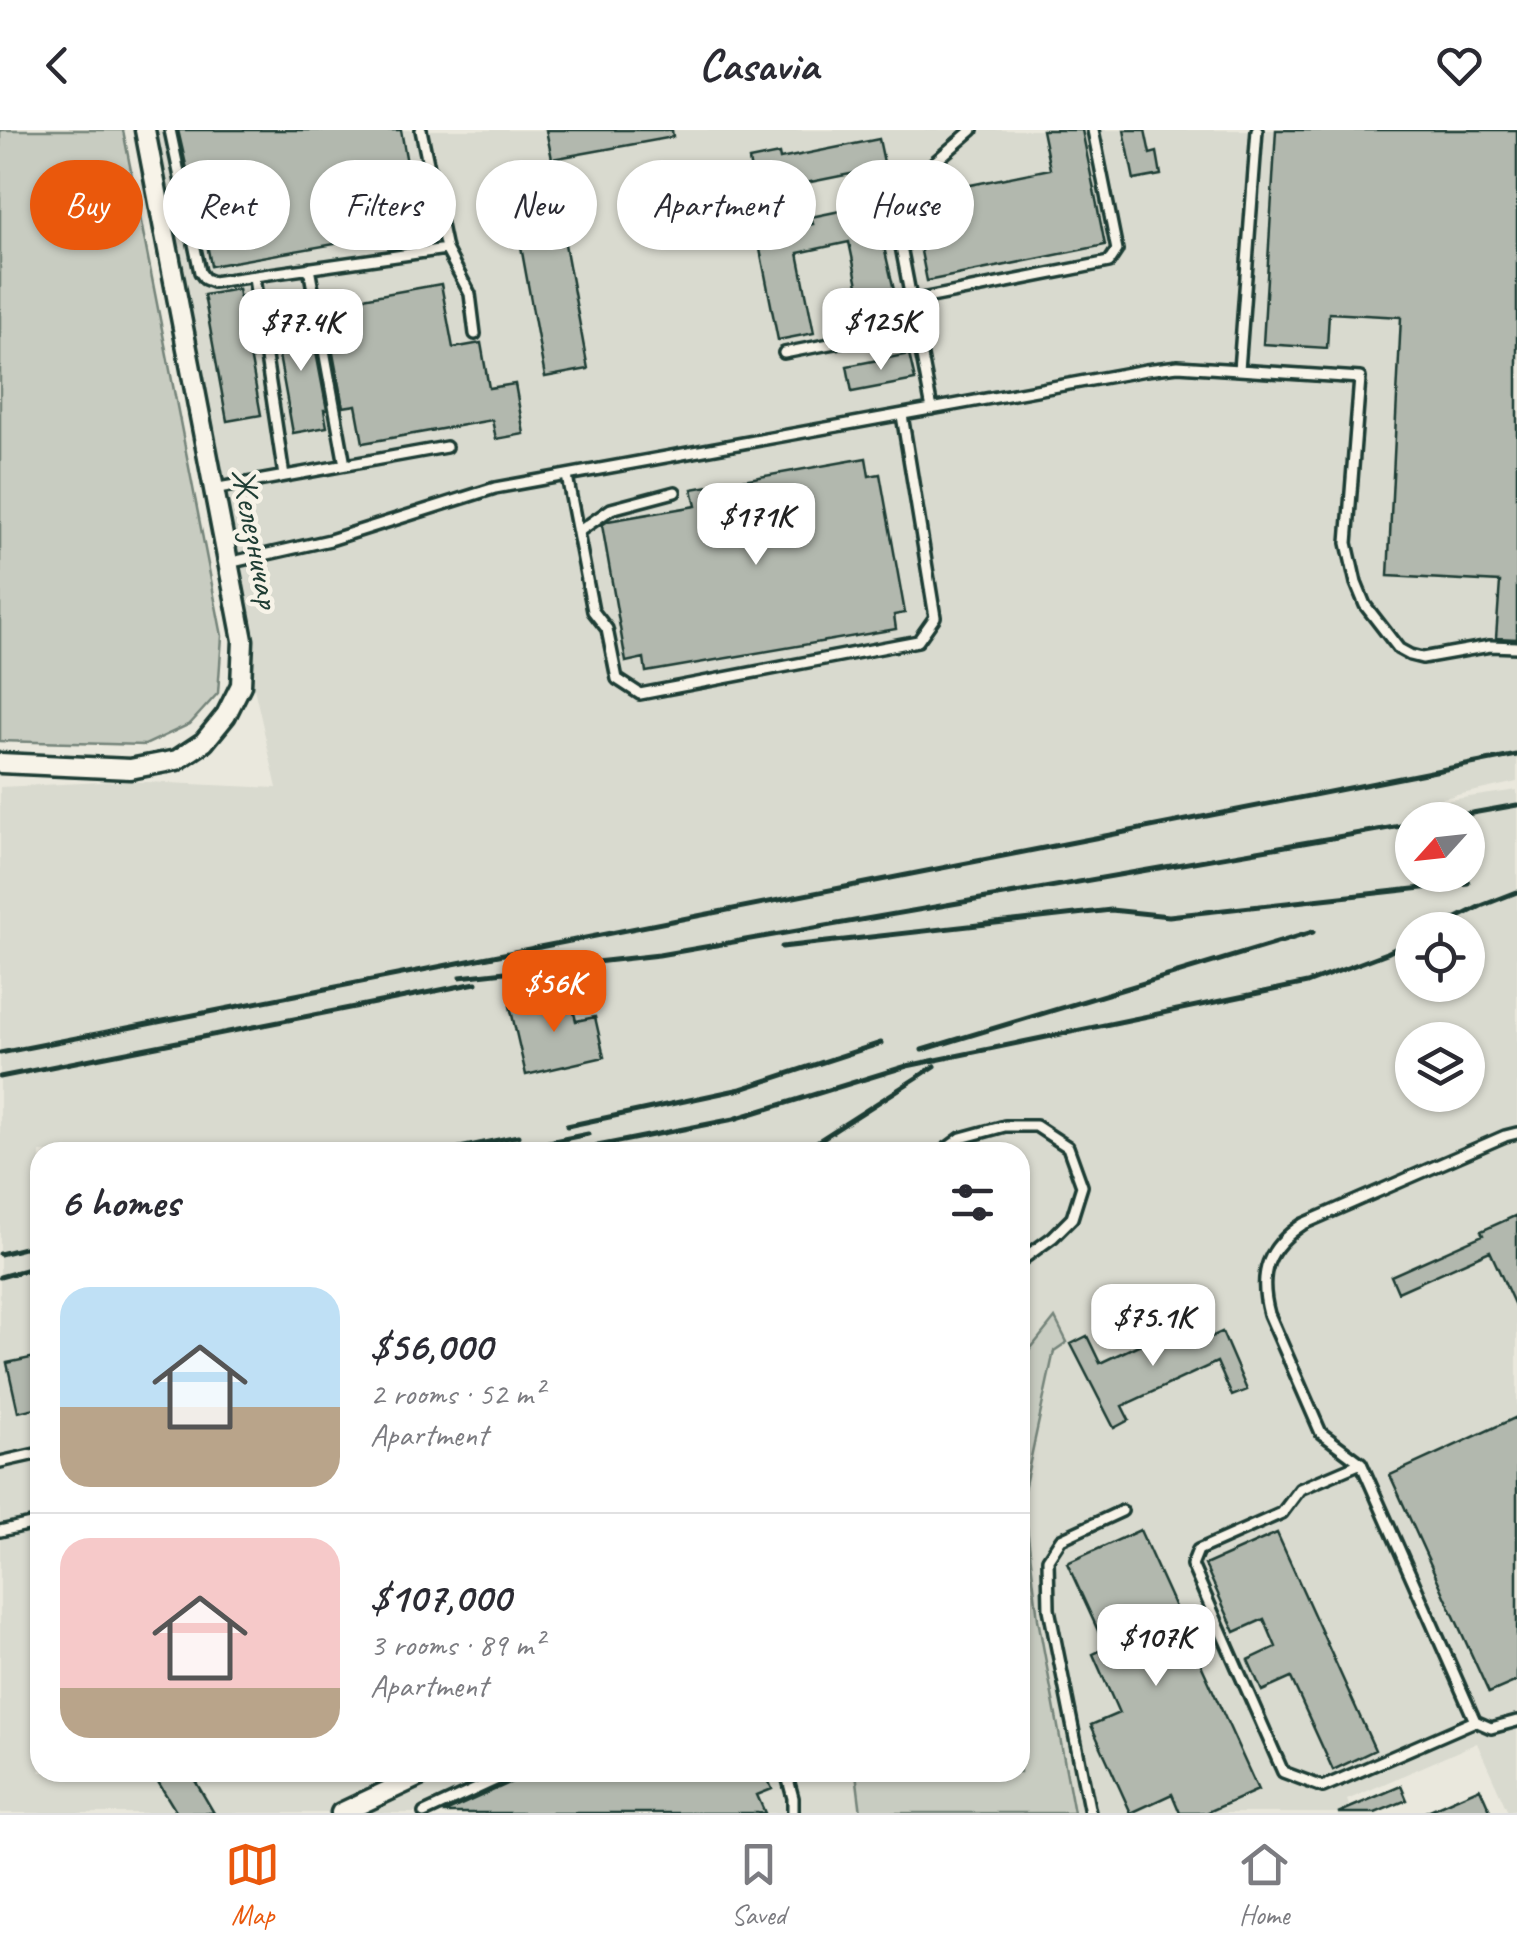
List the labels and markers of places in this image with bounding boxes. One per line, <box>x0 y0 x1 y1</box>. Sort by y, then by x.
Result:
pin: $125K <box>811 288 951 373</box>
pin: $77.4K <box>220 289 382 374</box>
pin: $171K <box>686 483 826 568</box>
pin: $56K <box>495 950 613 1035</box>
pin: $75.1K <box>1072 1284 1234 1369</box>
pin: $107K <box>1086 1604 1226 1689</box>

